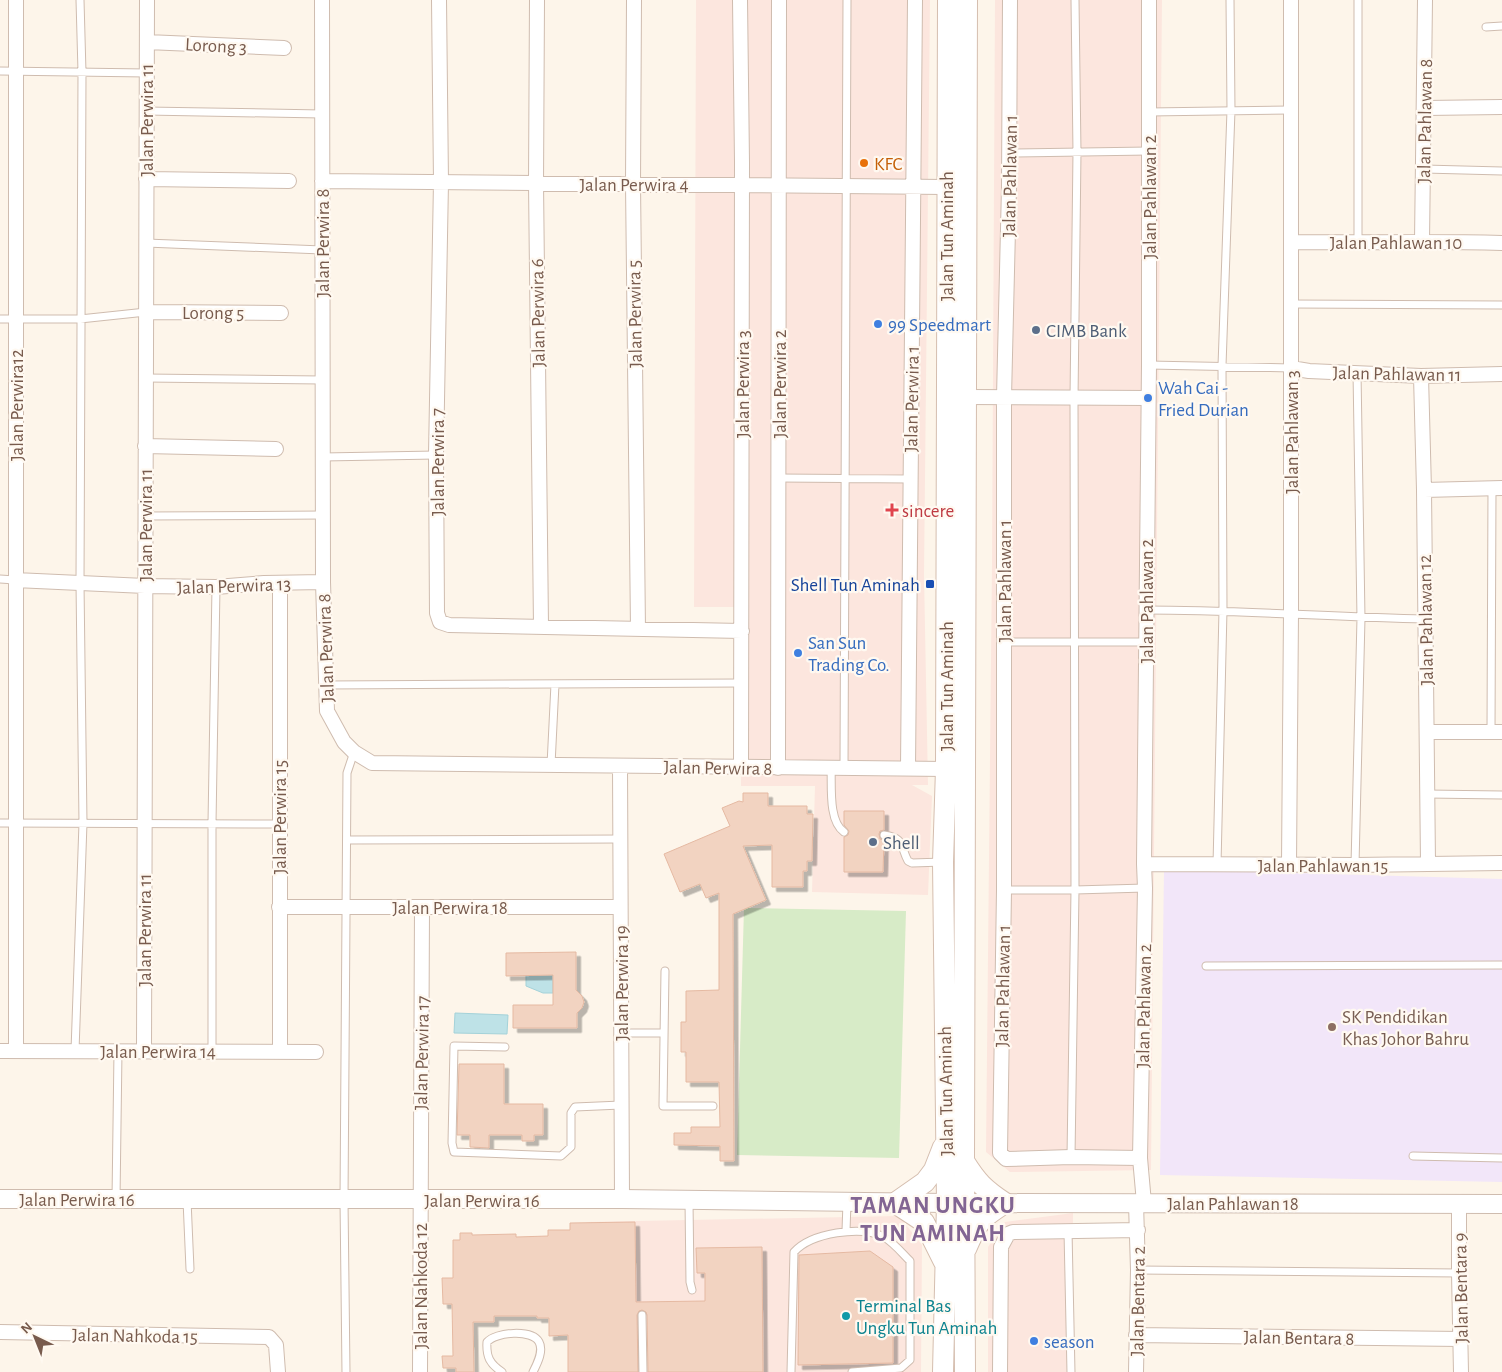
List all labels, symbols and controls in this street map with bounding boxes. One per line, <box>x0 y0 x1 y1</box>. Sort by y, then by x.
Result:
street label: Lorong 3 <box>184 35 247 58</box>
street label: Jalan Pahlawan 8 <box>1415 58 1436 184</box>
street label: Jalan Perwira 11 <box>138 63 157 177</box>
street label: Jalan Pahlawan 1 <box>1000 115 1021 237</box>
street label: Jalan Pahlawan 2 <box>1141 134 1160 259</box>
place label: KFC <box>874 155 903 174</box>
marker: KFC <box>858 157 870 169</box>
street label: Jalan Tun Aminah <box>938 171 957 301</box>
street label: Jalan Perwira 4 <box>579 176 689 195</box>
street label: Jalan Perwira 8 <box>314 189 333 297</box>
street label: Jalan Pahlawan 10 <box>1330 234 1462 253</box>
street label: Jalan Perwira 6 <box>528 258 549 368</box>
street label: Jalan Perwira 5 <box>625 260 646 368</box>
street label: Lorong 5 <box>182 304 244 323</box>
place label: 99 Speedmart <box>888 316 991 335</box>
marker: 99 Speedmart <box>872 318 884 330</box>
place label: CIMB Bank <box>1046 322 1127 341</box>
marker: CIMB Bank <box>1030 324 1042 336</box>
street label: Jalan Perwira 2 <box>771 329 790 438</box>
street label: Jalan Perwira 3 <box>734 330 753 438</box>
street label: Jalan Perwira 1 <box>902 346 923 452</box>
street label: Jalan Perwira12 <box>8 349 27 461</box>
street label: Jalan Pahlawan 11 <box>1332 364 1462 385</box>
street label: Jalan Pahlawan 3 <box>1283 370 1302 494</box>
place label: Wah Cai - Fried Durian <box>1158 379 1249 420</box>
marker: Wah Cai - Fried Durian <box>1142 392 1154 404</box>
street label: Jalan Perwira 7 <box>429 408 448 516</box>
street label: Jalan Perwira 11 <box>137 468 156 582</box>
place label: sincere <box>902 502 954 521</box>
marker: sincere <box>886 504 898 516</box>
street label: Jalan Pahlawan 1 <box>996 520 1015 642</box>
street label: Jalan Pahlawan 2 <box>1138 538 1157 663</box>
street label: Jalan Pahlawan 12 <box>1416 554 1437 686</box>
street label: Jalan Perwira 13 <box>177 575 292 598</box>
place label: Shell Tun Aminah <box>791 576 920 595</box>
marker: Shell Tun Aminah <box>924 578 936 590</box>
street label: Jalan Perwira 8 <box>315 593 338 703</box>
street label: Jalan Tun Aminah <box>938 621 957 751</box>
place label: San Sun Trading Co. <box>808 634 890 675</box>
marker: San Sun Trading Co. <box>792 647 804 659</box>
street label: Jalan Perwira 8 <box>663 758 773 779</box>
street label: Jalan Perwira 15 <box>271 760 290 874</box>
place label: Shell <box>883 834 920 853</box>
marker: Shell <box>867 836 879 848</box>
street label: Jalan Pahlawan 15 <box>1258 857 1388 876</box>
street label: Jalan Perwira 11 <box>136 873 155 987</box>
street label: Jalan Perwira 18 <box>392 899 508 918</box>
street label: Jalan Perwira 19 <box>613 925 632 1041</box>
street label: Jalan Pahlawan 1 <box>993 925 1014 1047</box>
street label: Jalan Pahlawan 2 <box>1134 943 1155 1068</box>
street label: Jalan Perwira 17 <box>412 996 433 1110</box>
place label: SK Pendidikan Khas Johor Bahru <box>1342 1008 1469 1049</box>
marker: SK Pendidikan Khas Johor Bahru <box>1326 1021 1338 1033</box>
street label: Jalan Tun Aminah <box>936 1026 957 1156</box>
street label: Jalan Perwira 14 <box>100 1043 216 1062</box>
street label: Jalan Perwira 16 <box>19 1191 135 1210</box>
street label: Jalan Perwira 16 <box>424 1192 540 1211</box>
district label: TAMAN UNGKU TUN AMINAH <box>850 1194 1016 1246</box>
street label: Jalan Pahlawan 18 <box>1167 1195 1299 1214</box>
street label: Jalan Nahkoda 12 <box>412 1222 431 1349</box>
street label: Jalan Bentara 9 <box>1451 1232 1472 1343</box>
street label: Jalan Bentara 2 <box>1128 1245 1149 1356</box>
place label: Terminal Bas Ungku Tun Aminah <box>856 1297 997 1338</box>
marker: Terminal Bas Ungku Tun Aminah <box>840 1310 852 1322</box>
north arrow <box>10 1312 60 1362</box>
text: N <box>18 1320 35 1337</box>
street label: Jalan Nahkoda 15 <box>72 1326 198 1347</box>
street label: Jalan Bentara 8 <box>1244 1328 1354 1349</box>
place label: season <box>1044 1333 1095 1352</box>
marker: season <box>1028 1335 1040 1347</box>

